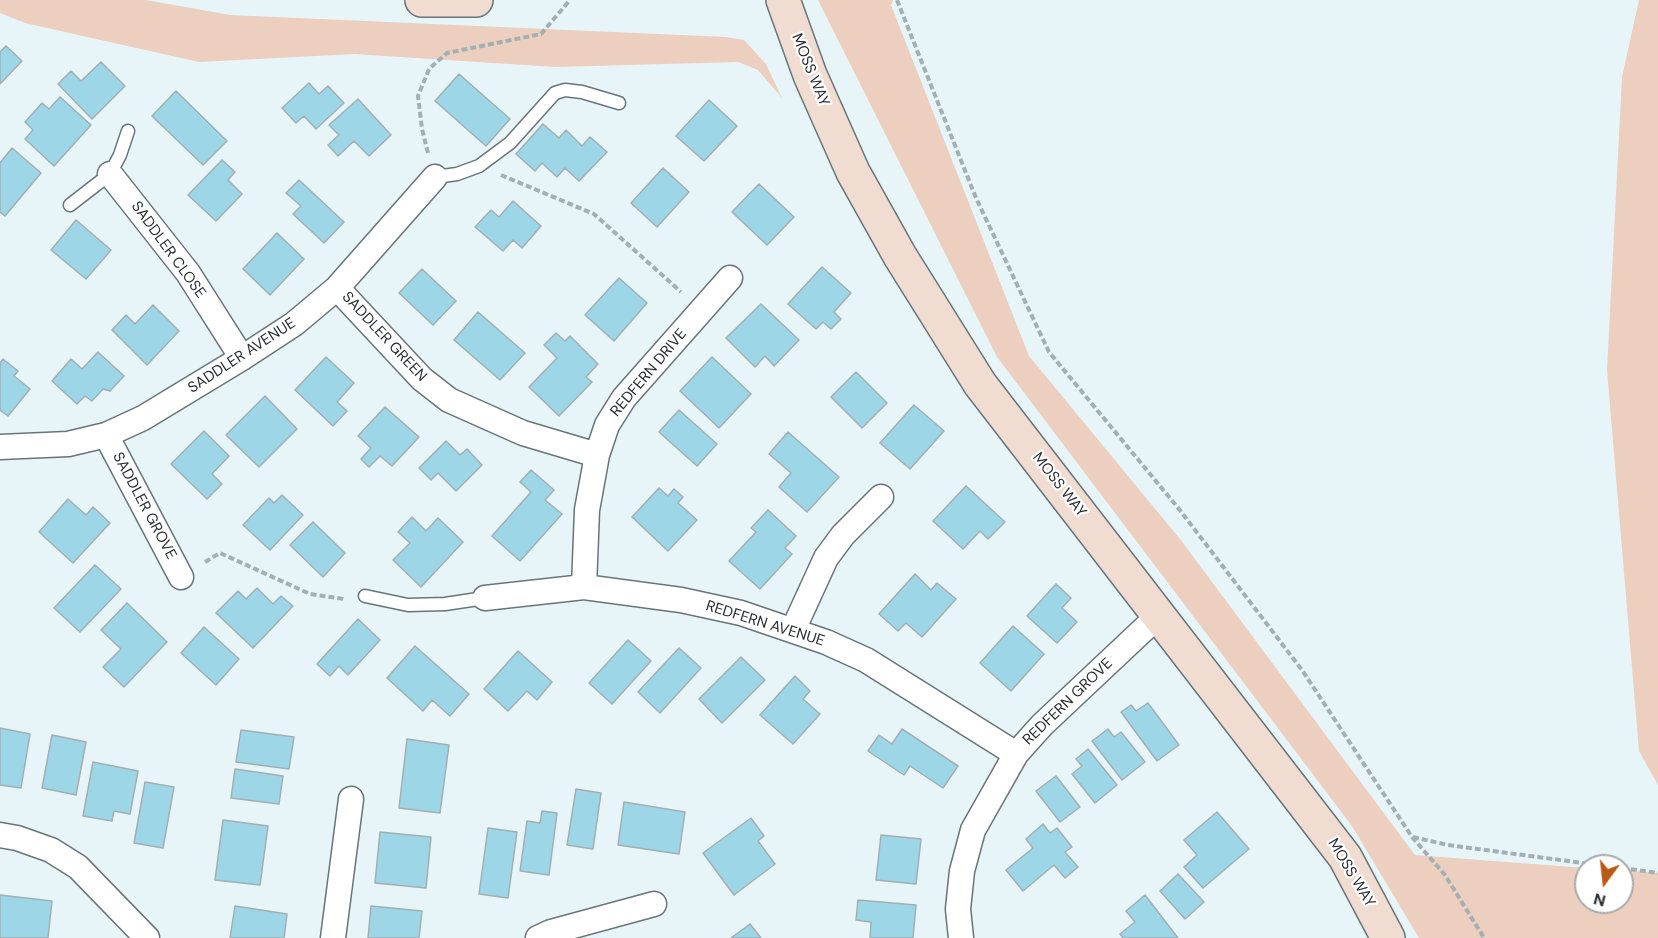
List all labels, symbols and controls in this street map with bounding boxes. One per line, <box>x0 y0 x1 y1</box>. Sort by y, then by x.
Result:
street label: MOSS WAY <box>787 31 833 109</box>
street label: SADDLER CLOSE <box>127 198 209 302</box>
street label: SADDLER GREEN <box>338 288 430 386</box>
street label: SADDLER AVENUE <box>185 315 299 397</box>
street label: REDFERN DRIVE <box>607 326 691 420</box>
street label: SADDLER GROVE <box>108 449 180 563</box>
street label: MOSS WAY <box>1028 449 1090 521</box>
street label: REDFERN AVENUE <box>703 597 827 651</box>
street label: REDFERN GROVE <box>1019 655 1117 749</box>
street label: MOSS WAY <box>1324 836 1378 910</box>
north arrow <box>1574 854 1634 914</box>
text: N <box>1591 888 1608 912</box>

